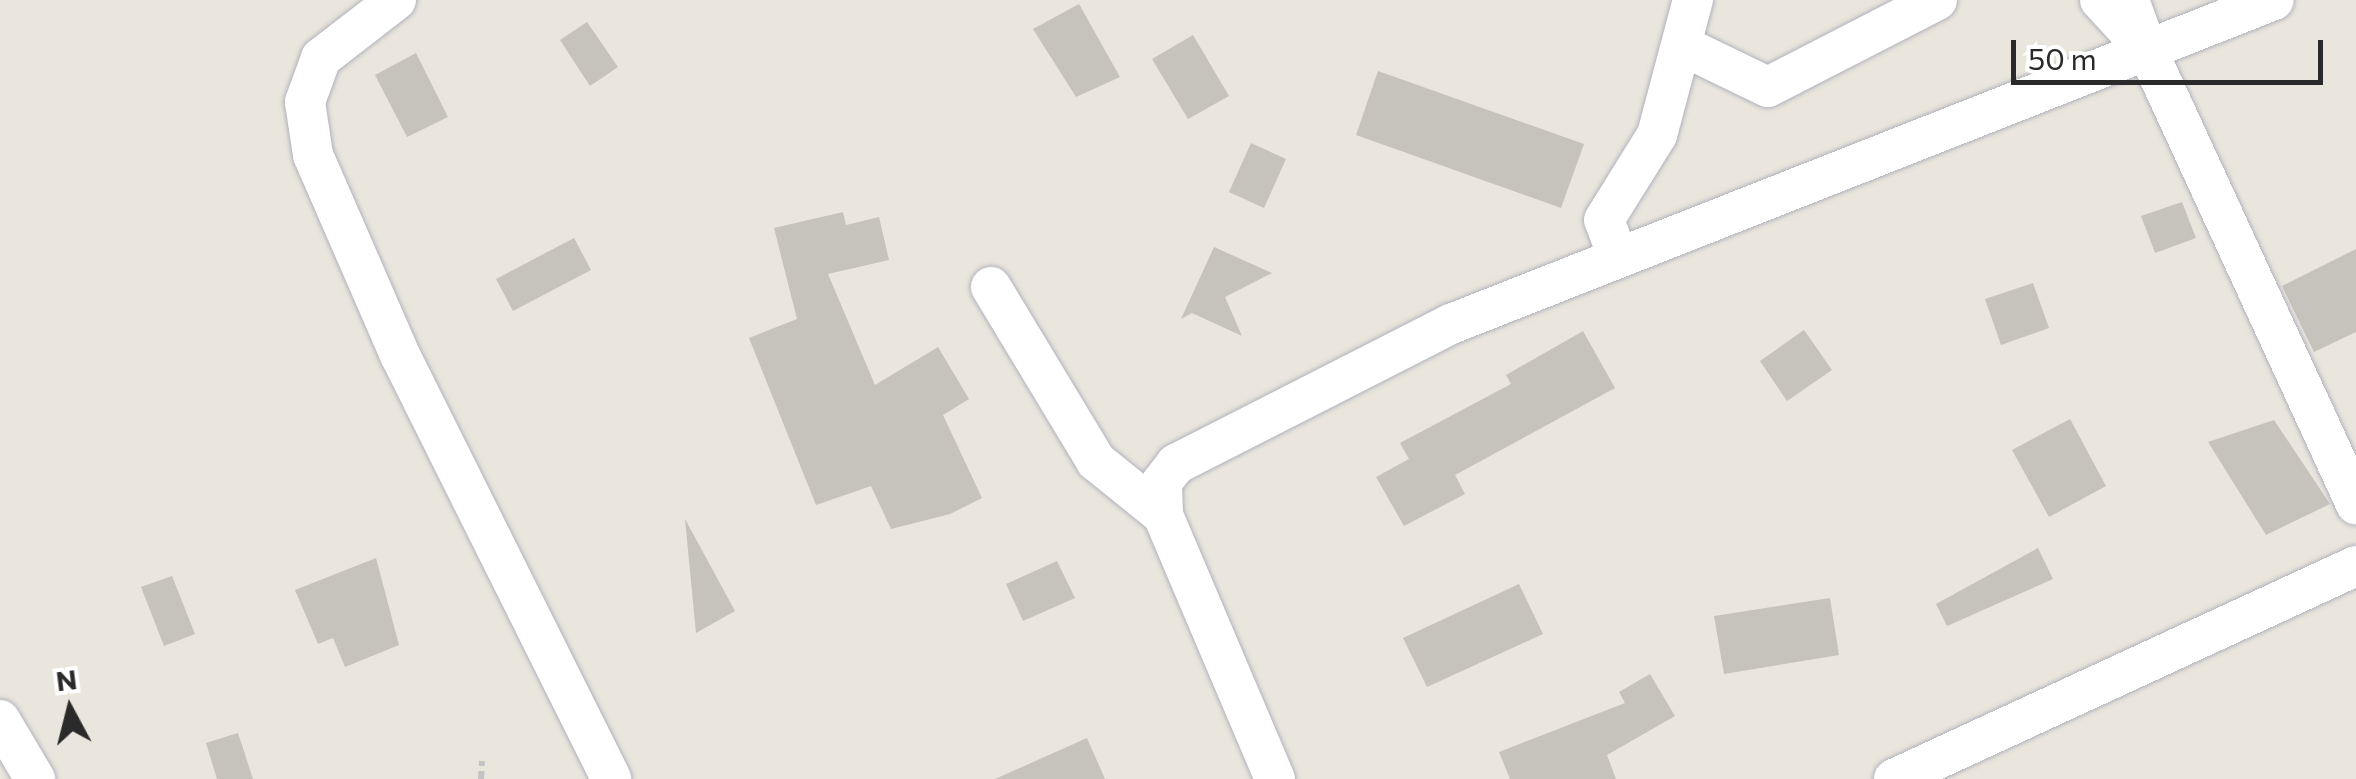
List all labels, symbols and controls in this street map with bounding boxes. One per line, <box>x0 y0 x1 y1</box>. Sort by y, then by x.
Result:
scale bar <box>2016 20 2328 82</box>
text: 50 m <box>2028 39 2097 76</box>
north arrow <box>20 659 120 759</box>
text: N <box>54 661 79 697</box>

